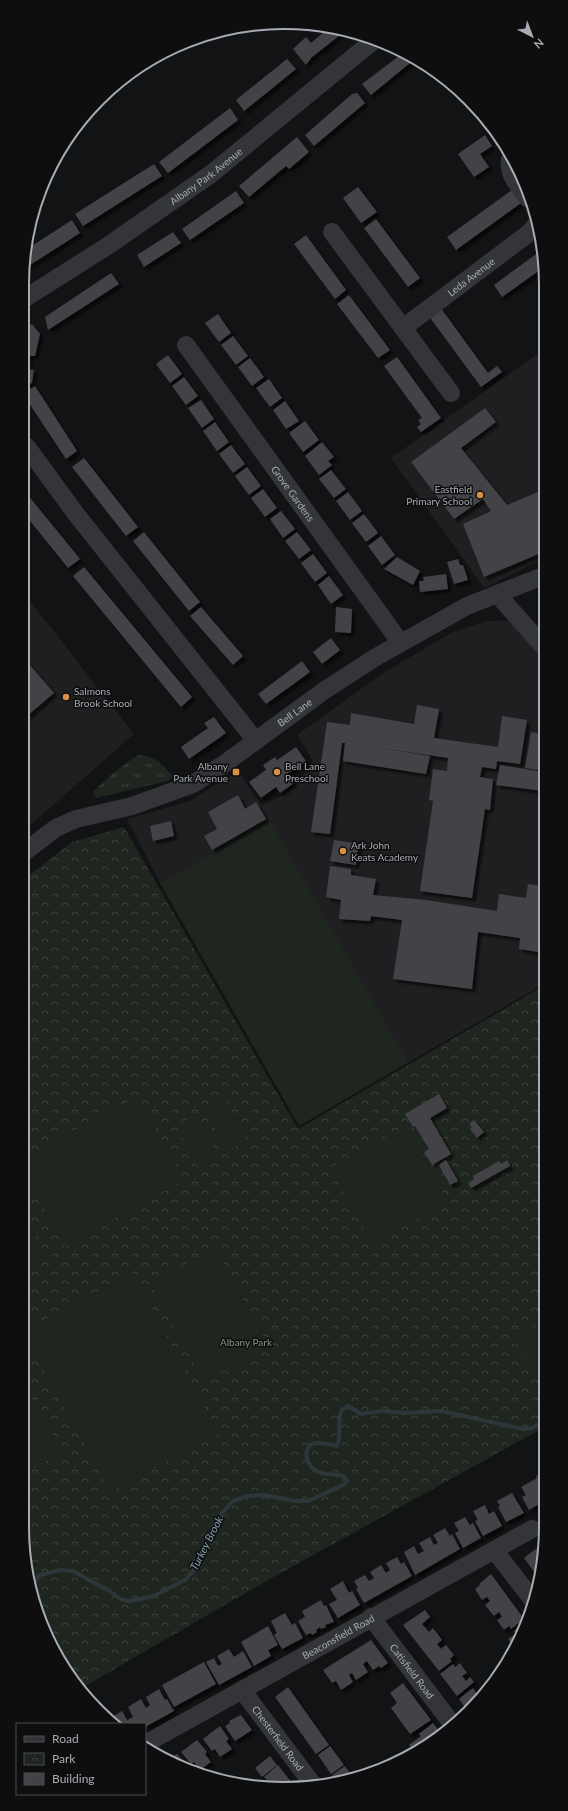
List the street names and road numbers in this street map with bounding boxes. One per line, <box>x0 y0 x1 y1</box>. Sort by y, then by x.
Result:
street label: Albany Park Avenue <box>167 145 245 207</box>
street label: Leda Avenue <box>445 255 497 298</box>
street label: Grove Gardens <box>269 463 317 524</box>
street label: Bell Lane <box>275 696 314 729</box>
street label: Beaconsfield Road <box>300 1612 376 1662</box>
street label: Catisfield Road <box>387 1641 437 1701</box>
street label: Chesterfield Road <box>250 1703 306 1773</box>

